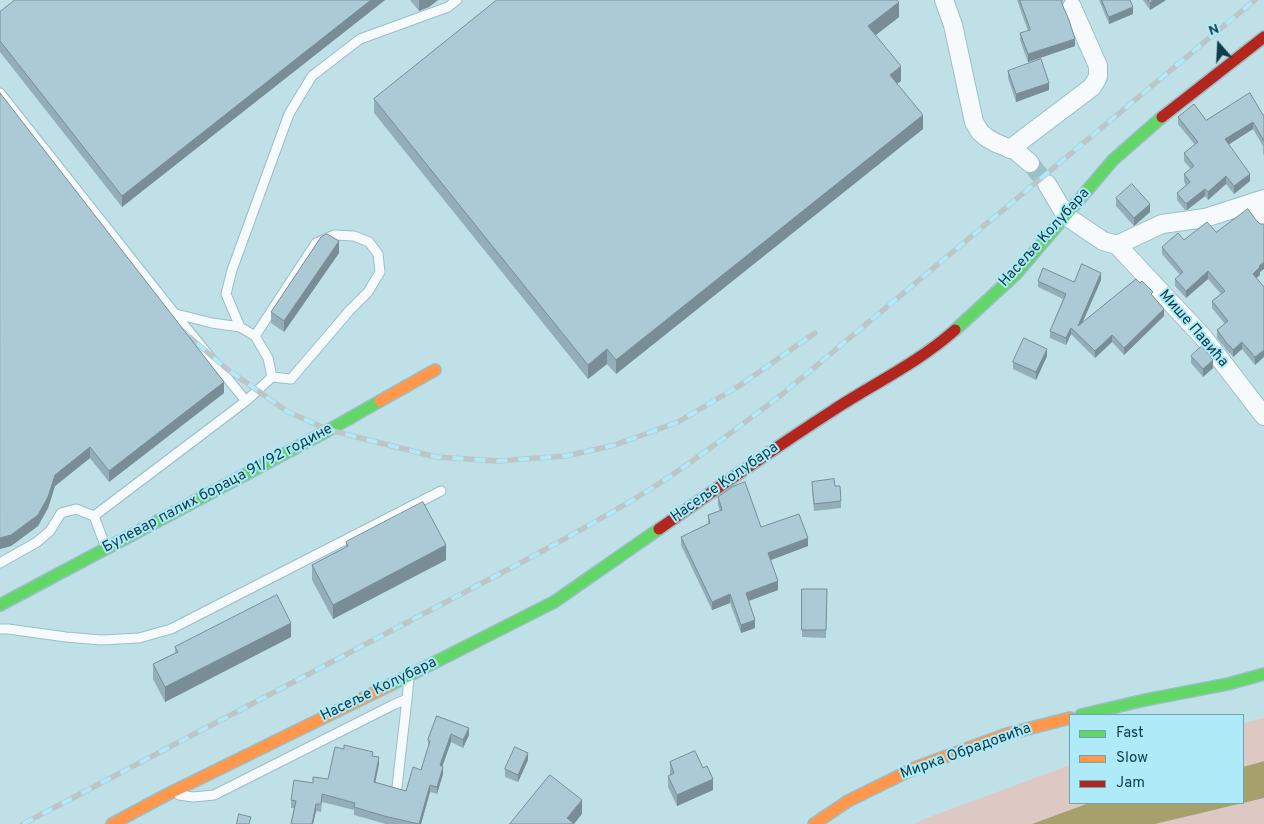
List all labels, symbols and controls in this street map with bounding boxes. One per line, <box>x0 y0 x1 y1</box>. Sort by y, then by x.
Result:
north arrow <box>1194 20 1244 70</box>
text: N <box>1206 21 1221 40</box>
street label: Насеље Колубара <box>996 185 1094 291</box>
street label: Мише Павића <box>1155 287 1231 371</box>
street label: Булевар палих бораца 91/92 године <box>100 421 336 557</box>
street label: Насеље Колубара <box>668 439 782 527</box>
street label: Насеље Колубара <box>318 654 440 726</box>
legend <box>1069 714 1244 804</box>
street label: Мирка Обрадовића <box>898 720 1034 784</box>
text: Fast <box>1116 724 1144 743</box>
text: Slow <box>1116 749 1148 768</box>
text: Jam <box>1116 774 1145 793</box>

